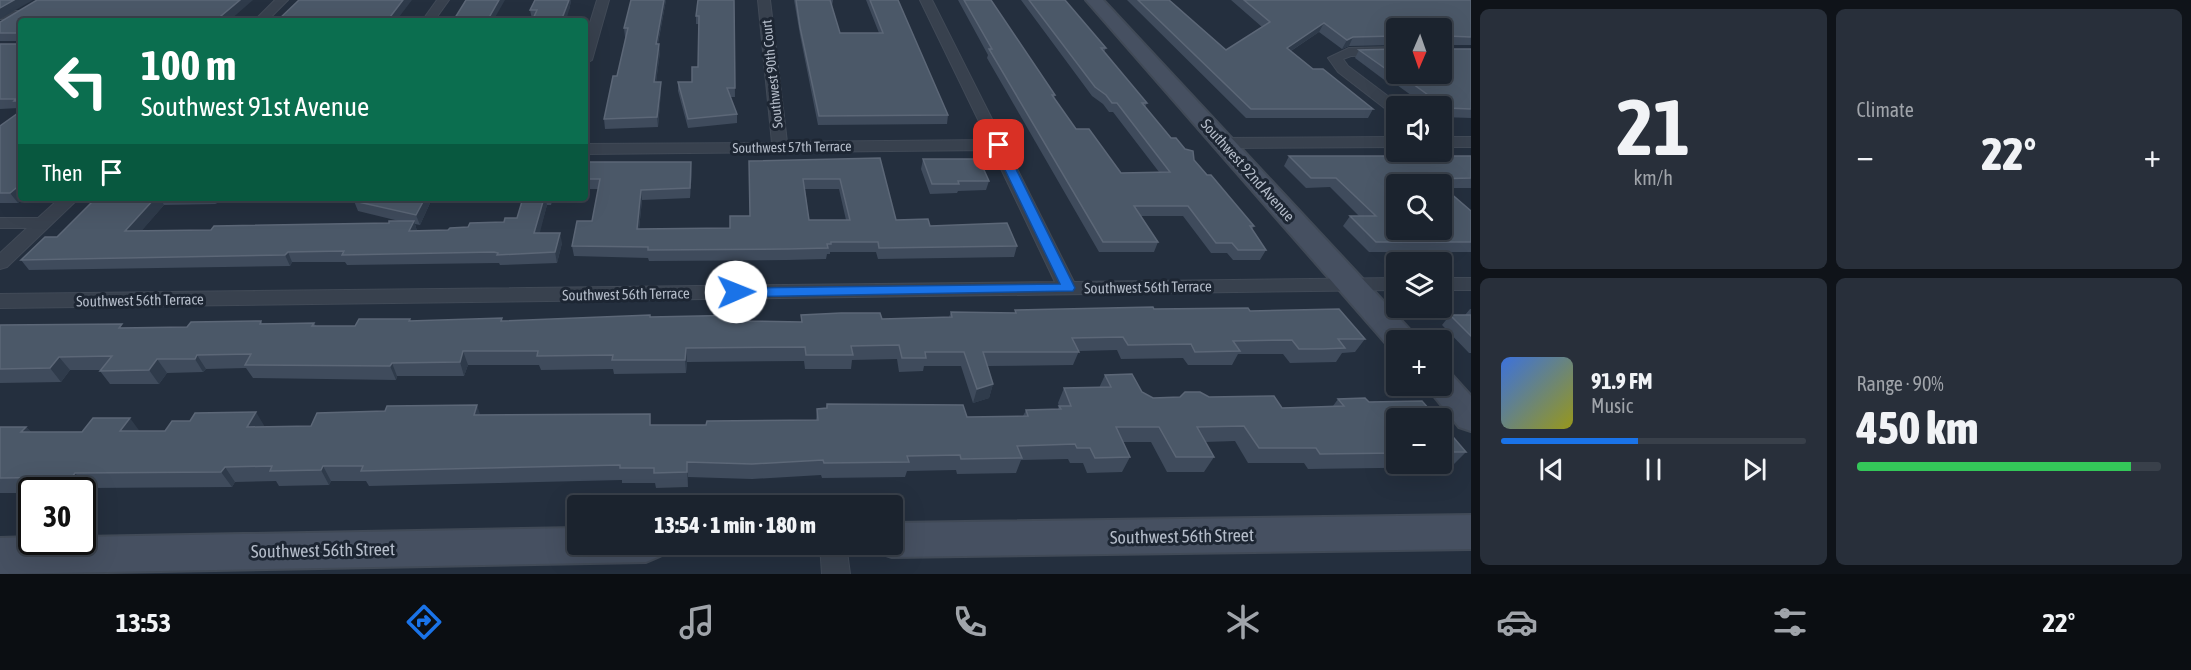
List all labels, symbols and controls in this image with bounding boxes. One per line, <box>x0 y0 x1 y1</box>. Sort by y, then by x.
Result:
north arrow <box>1386 18 1452 84</box>
map controls <box>1386 18 1452 474</box>
street label: Southwest 90th Court <box>758 19 786 129</box>
text: 100 m <box>141 41 236 89</box>
icon: left <box>42 42 120 120</box>
text: 21 <box>1617 82 1690 172</box>
text: Southwest 91st Avenue <box>141 91 369 122</box>
button: sound <box>1386 96 1452 162</box>
text: Climate <box>1857 98 1914 121</box>
street label: Southwest 92nd Avenue <box>1198 115 1298 225</box>
pin <box>973 119 1024 170</box>
icon: arrive <box>982 128 1015 161</box>
text: 22° <box>1981 128 2036 180</box>
text: − <box>1857 136 1874 174</box>
text: + <box>2144 136 2161 174</box>
street label: Southwest 57th Terrace <box>732 138 852 156</box>
icon: arrive <box>95 156 128 189</box>
text: Then <box>42 160 83 186</box>
text: km/h <box>1633 166 1673 189</box>
button: search <box>1386 174 1452 240</box>
button: layers <box>1386 252 1452 318</box>
position arrow <box>704 260 768 324</box>
street label: Southwest 56th Terrace <box>1084 277 1212 297</box>
street label: Southwest 56th Terrace <box>562 284 690 304</box>
street label: Southwest 56th Terrace <box>76 290 204 310</box>
button: + <box>1386 330 1452 396</box>
text: 91.9 FM <box>1591 368 1653 394</box>
text: Range · 90% <box>1857 372 1944 395</box>
text: Music <box>1591 394 1633 417</box>
text: 450 km <box>1857 402 1978 454</box>
button: − <box>1386 408 1452 474</box>
icon: previous <box>1535 453 1568 486</box>
icon: pause <box>1637 453 1670 486</box>
icon: next <box>1738 453 1771 486</box>
speed limit sign: 30 <box>18 477 96 555</box>
text: 13:54 · 1 min · 180 m <box>654 512 816 538</box>
street label: Southwest 56th Street <box>1110 524 1254 548</box>
street label: Southwest 56th Street <box>251 538 395 562</box>
icon: directions <box>403 601 445 643</box>
icon: music <box>676 601 718 643</box>
icon: phone <box>949 601 991 643</box>
icon: climate <box>1222 601 1264 643</box>
icon: car <box>1496 601 1538 643</box>
icon: filters <box>1769 601 1811 643</box>
text: 13:53 <box>116 607 171 638</box>
text: 22° <box>2042 607 2075 638</box>

